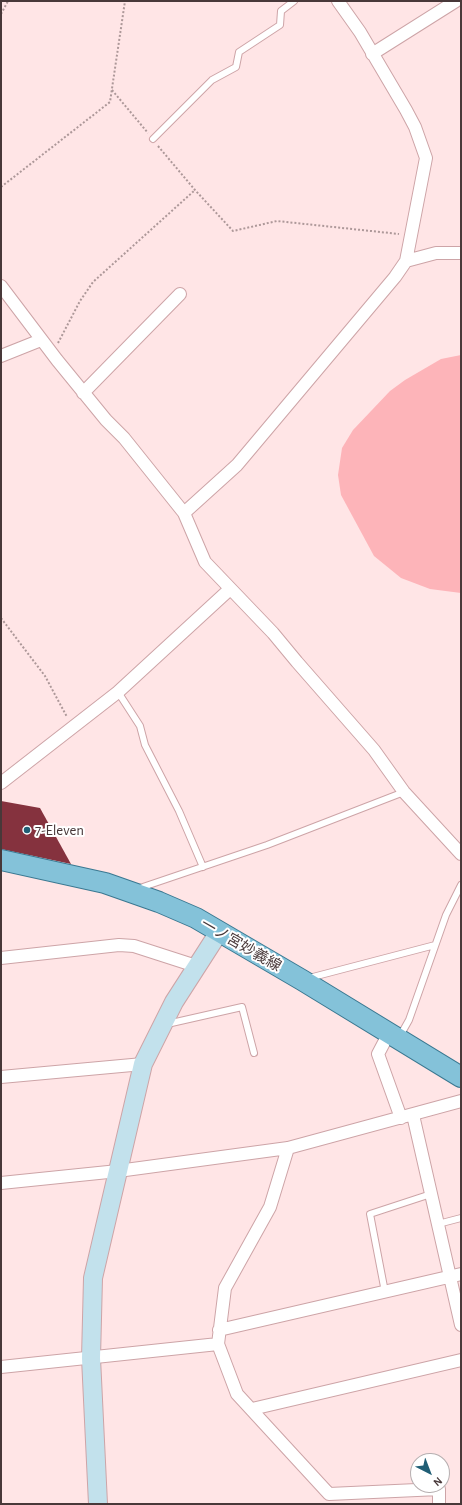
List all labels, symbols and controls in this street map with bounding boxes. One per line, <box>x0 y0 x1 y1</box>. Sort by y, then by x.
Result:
place label: 7-Eleven <box>35 821 84 839</box>
marker: 7-Eleven <box>22 825 32 835</box>
street label: 一ノ宮妙義線 <box>198 915 284 975</box>
north arrow <box>410 1453 450 1493</box>
text: N <box>431 1475 444 1488</box>

